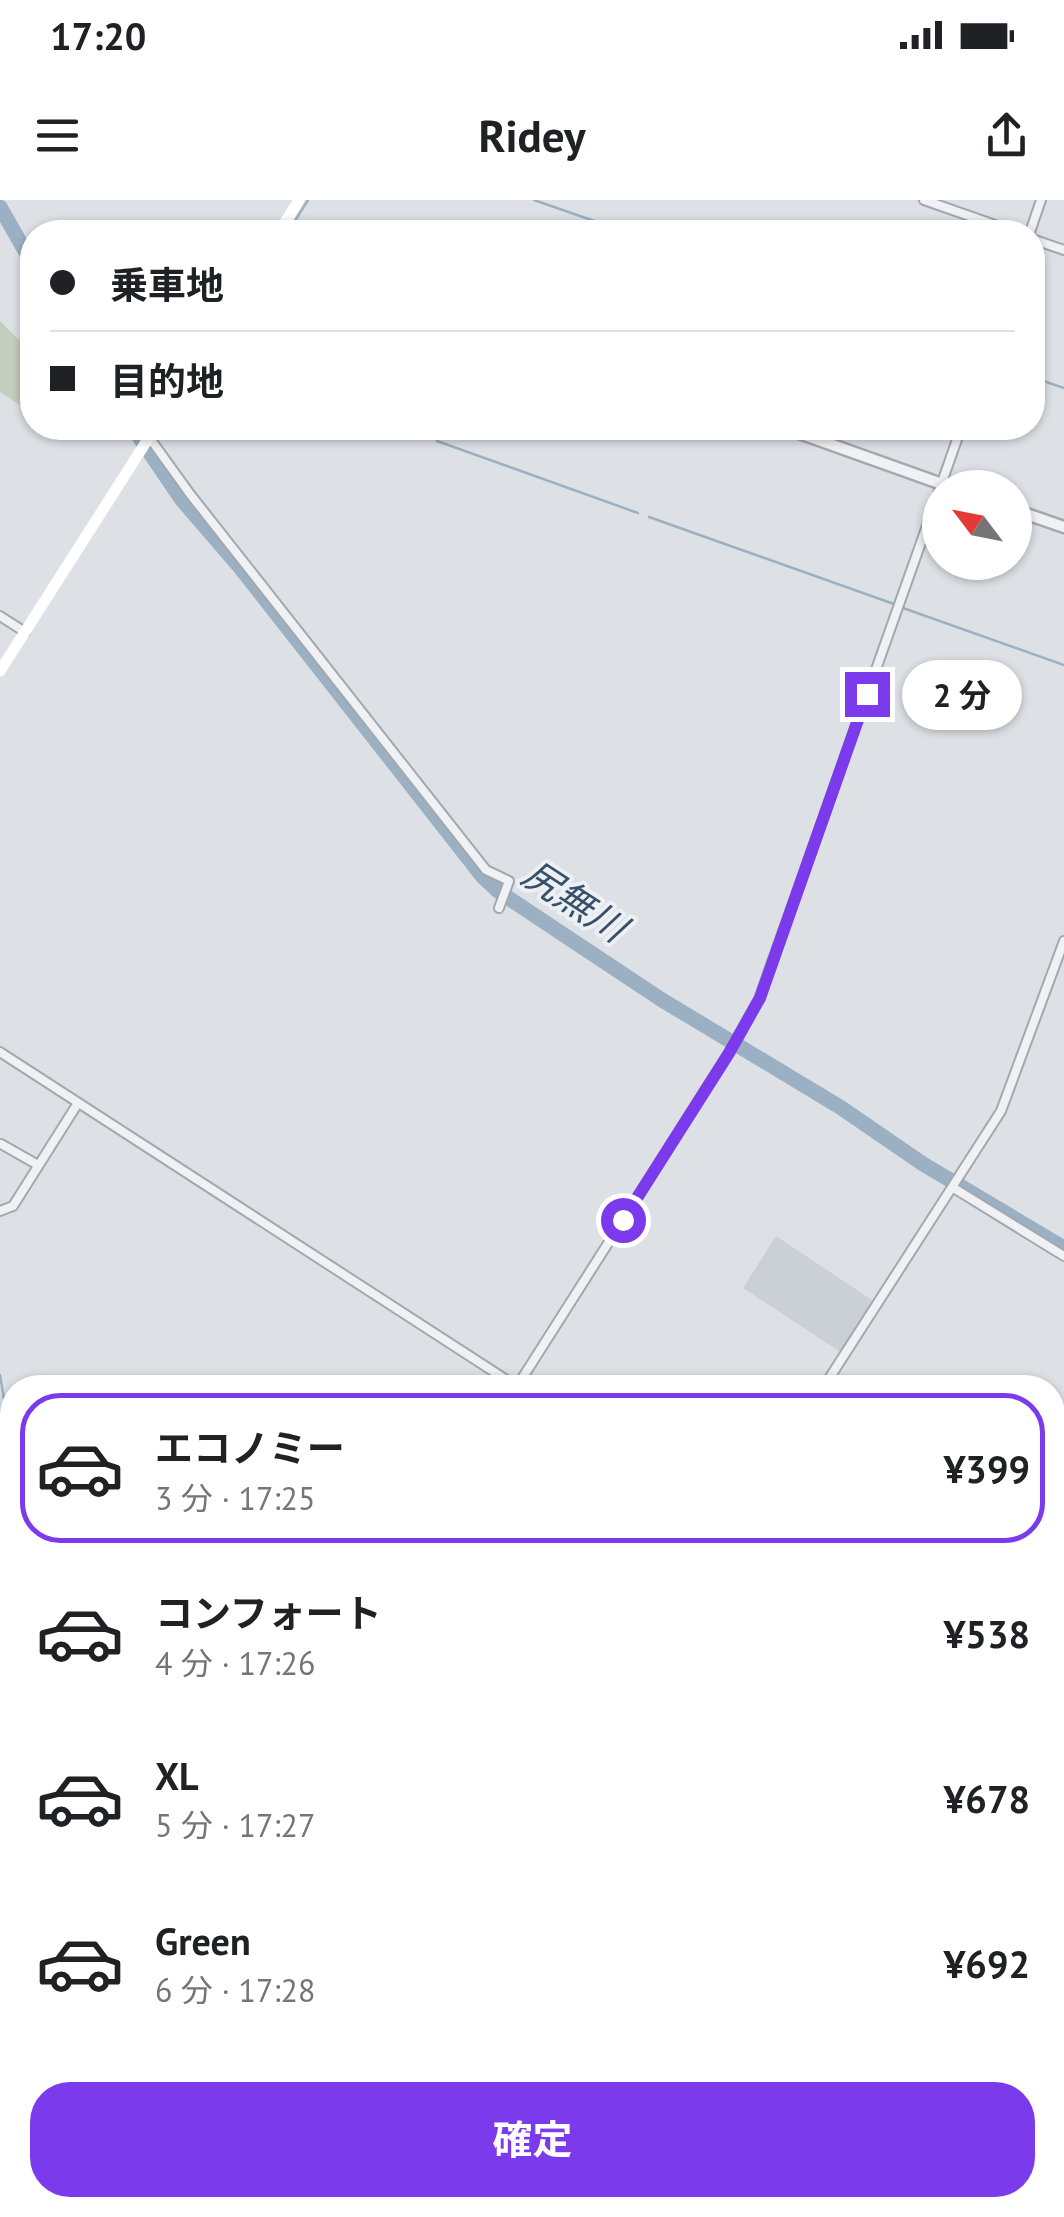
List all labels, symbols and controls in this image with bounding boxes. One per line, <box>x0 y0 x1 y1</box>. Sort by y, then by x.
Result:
text: 17:20 <box>50 11 146 60</box>
text: Ridey <box>478 106 586 164</box>
icon: menu <box>30 108 85 163</box>
icon: share <box>979 108 1034 163</box>
text: 乗車地 <box>110 260 224 309</box>
text: 目的地 <box>110 356 224 405</box>
north arrow <box>922 470 1032 580</box>
map controls <box>922 470 1032 580</box>
callout: 2 分 <box>902 659 1022 729</box>
route end <box>845 672 890 717</box>
text: 2 分 <box>933 674 991 716</box>
water label: 尻無川 <box>514 848 639 954</box>
route start <box>601 1198 646 1243</box>
icon: car <box>35 1423 125 1513</box>
text: エコノミー <box>155 1423 345 1472</box>
text: ¥399 <box>944 1444 1030 1493</box>
text: 3 分 · 17:25 <box>155 1477 315 1519</box>
icon: car <box>35 1588 125 1678</box>
text: コンフォート <box>155 1588 382 1637</box>
text: ¥538 <box>944 1609 1030 1658</box>
text: 4 分 · 17:26 <box>155 1642 315 1684</box>
text: XL <box>155 1751 199 1800</box>
icon: car <box>35 1753 125 1843</box>
text: ¥678 <box>944 1774 1030 1823</box>
text: 5 分 · 17:27 <box>155 1804 315 1846</box>
text: Green <box>155 1916 251 1965</box>
icon: car <box>35 1918 125 2008</box>
text: ¥692 <box>944 1939 1030 1988</box>
text: 6 分 · 17:28 <box>155 1969 315 2011</box>
button: 確定 <box>30 2082 1035 2197</box>

